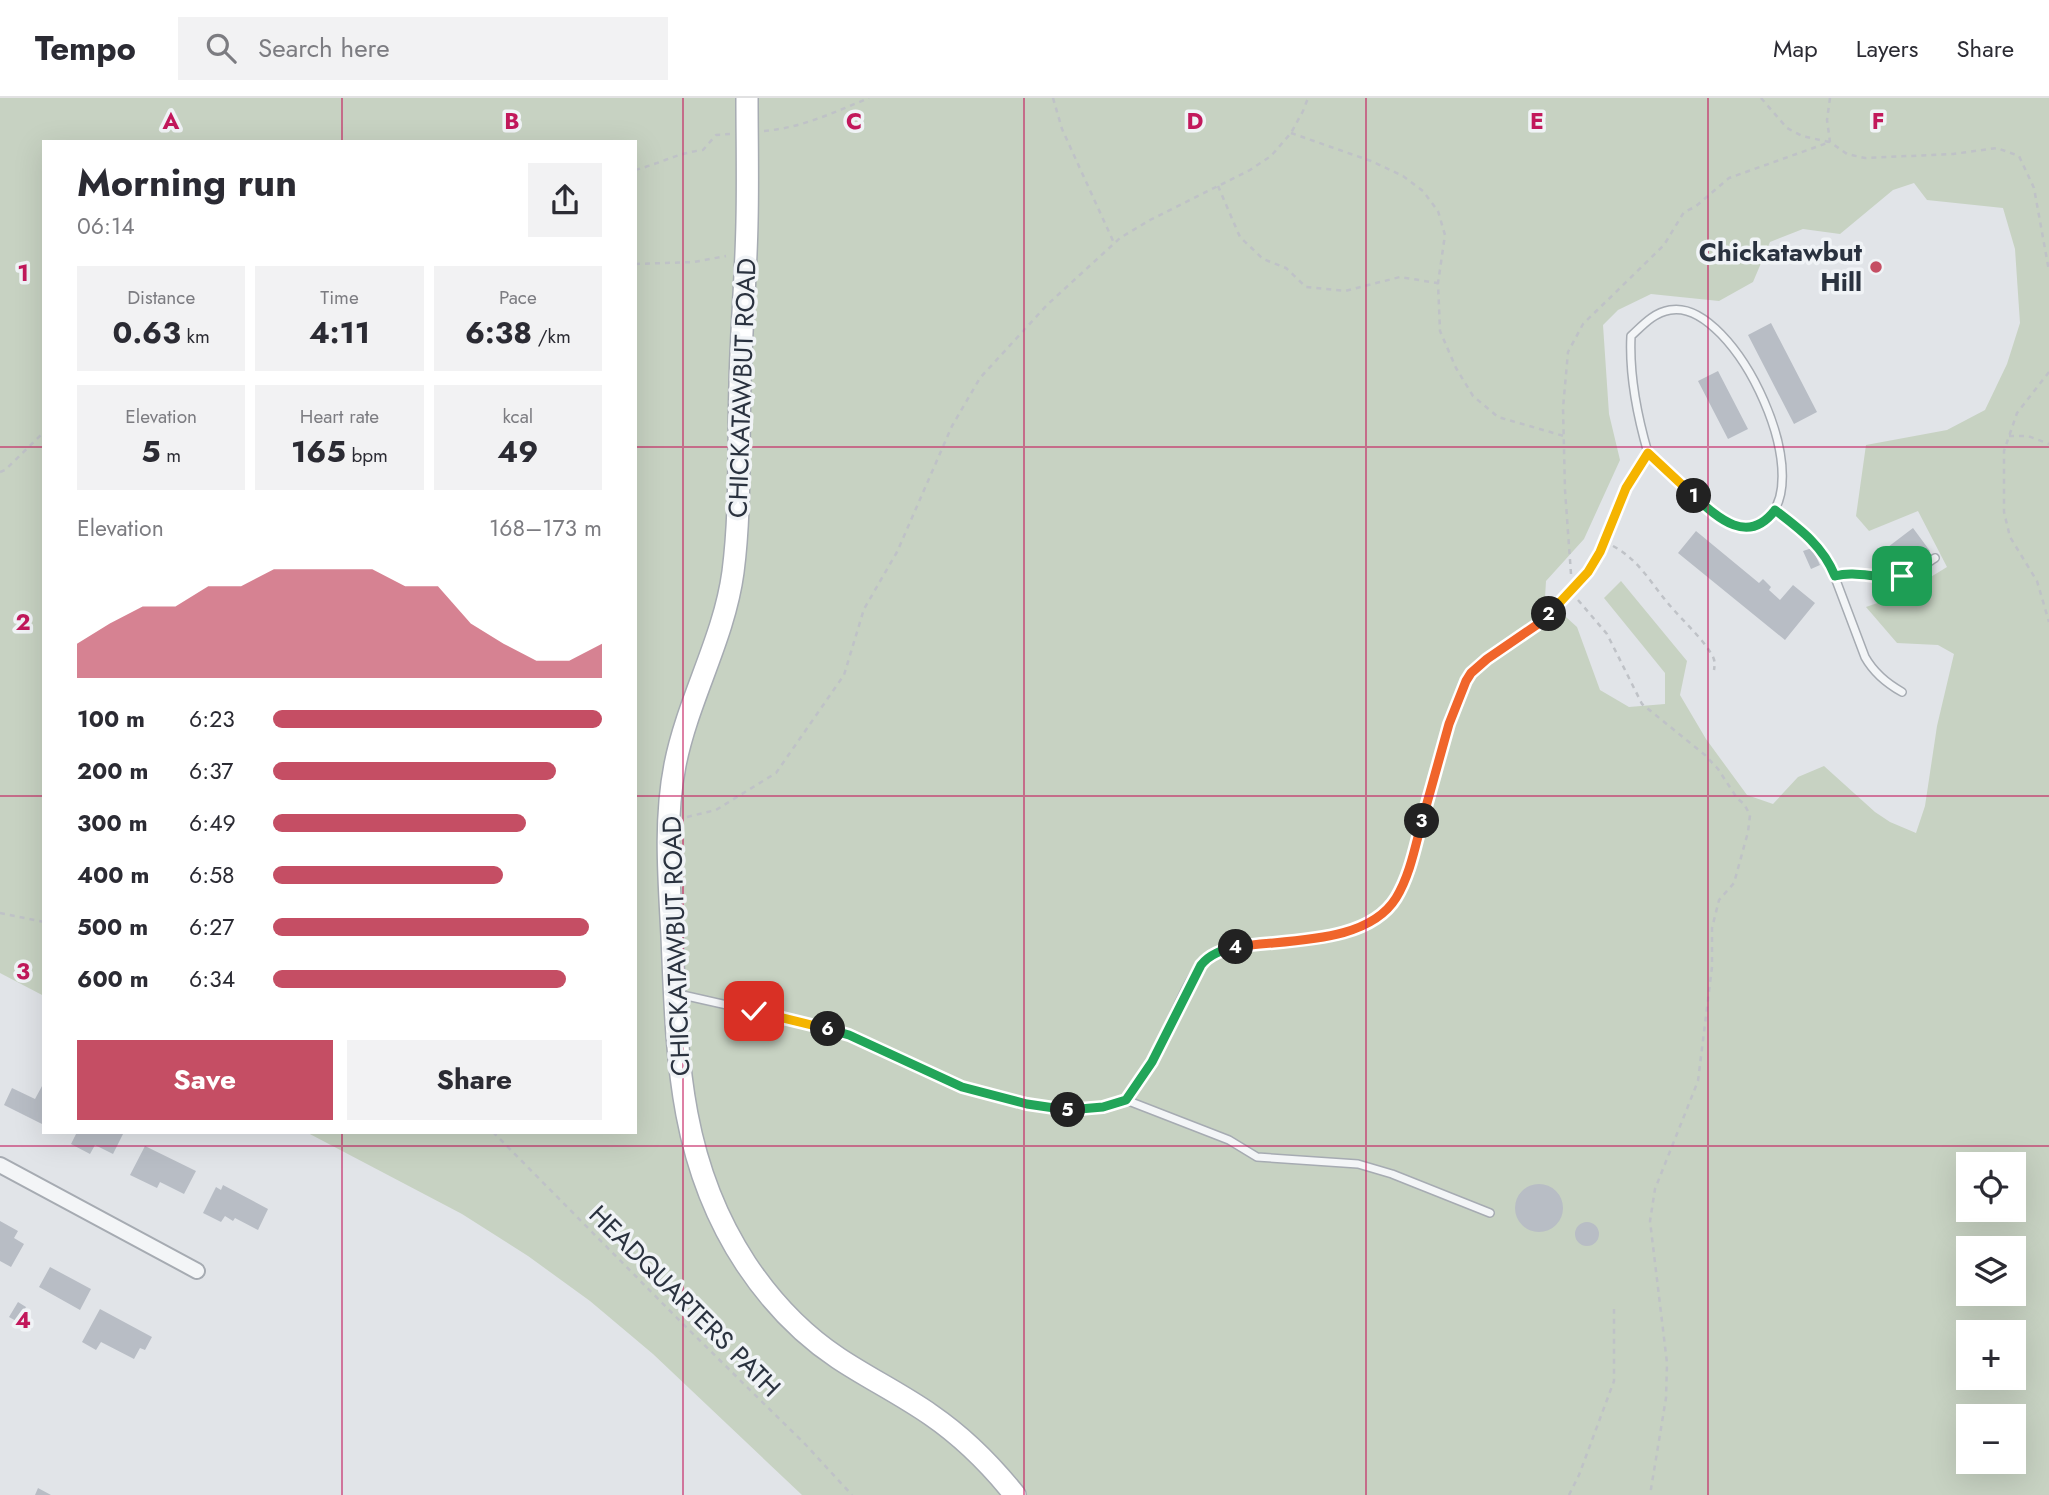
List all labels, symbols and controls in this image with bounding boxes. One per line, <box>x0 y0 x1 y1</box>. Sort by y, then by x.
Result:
search box <box>178 17 668 80</box>
text: Tempo <box>35 25 136 72</box>
icon: search <box>202 29 240 67</box>
text: Search here <box>258 29 390 67</box>
text: Map <box>1773 31 1818 66</box>
text: Layers <box>1856 31 1918 66</box>
text: Share <box>1956 31 2014 66</box>
text: A <box>162 104 180 138</box>
text: B <box>504 104 520 138</box>
text: C <box>846 104 862 138</box>
text: D <box>1187 104 1204 138</box>
text: E <box>1530 104 1544 138</box>
text: F <box>1872 104 1884 138</box>
text: Morning run <box>77 155 297 210</box>
button: share <box>528 163 602 237</box>
text: 06:14 <box>77 209 135 243</box>
place label: Chickatawbut Hill <box>1699 233 1863 301</box>
text: 1 <box>17 256 29 290</box>
street label: CHICKATAWBUT ROAD <box>718 257 766 519</box>
marker: Chickatawbut Hill <box>1868 259 1884 275</box>
text: Distance <box>127 284 195 311</box>
text: Time <box>320 284 359 311</box>
text: Pace <box>499 284 537 311</box>
text: 0.63 <box>113 311 181 354</box>
text: 4:11 <box>309 311 370 354</box>
text: 6:38 <box>465 311 532 354</box>
text: km <box>181 323 210 350</box>
text: /km <box>532 323 571 350</box>
text: Elevation <box>125 403 197 430</box>
text: Heart rate <box>300 403 379 430</box>
text: kcal <box>502 403 533 430</box>
text: 5 <box>141 430 161 473</box>
text: 165 <box>291 430 346 473</box>
text: 49 <box>497 430 538 473</box>
text: m <box>161 442 181 469</box>
text: bpm <box>346 442 388 469</box>
pin: 1 <box>1676 478 1712 514</box>
text: 1 <box>1689 482 1698 509</box>
text: Elevation <box>77 511 164 545</box>
text: 168–173 m <box>489 511 602 545</box>
pin <box>1872 546 1932 606</box>
icon: arrive <box>1883 557 1921 595</box>
pin: 2 <box>1532 596 1566 632</box>
text: 2 <box>1542 600 1555 627</box>
text: 2 <box>15 605 31 639</box>
text: 100 m <box>77 702 145 736</box>
text: 6:23 <box>189 702 235 736</box>
text: 200 m <box>77 754 148 788</box>
text: 6:37 <box>189 754 233 788</box>
pin: 3 <box>1404 804 1440 838</box>
text: 300 m <box>77 806 148 840</box>
text: 6:49 <box>189 806 236 840</box>
text: 3 <box>1416 807 1427 834</box>
street label: CHICKATAWBUT ROAD <box>652 815 700 1077</box>
text: 400 m <box>77 858 149 892</box>
text: 6:58 <box>189 858 235 892</box>
text: 500 m <box>77 910 148 944</box>
text: 6:27 <box>189 910 234 944</box>
pin: 4 <box>1218 930 1254 964</box>
text: 4 <box>1229 933 1242 960</box>
text: 3 <box>16 954 30 988</box>
text: 600 m <box>77 962 149 996</box>
text: 6:34 <box>189 962 235 996</box>
pin <box>724 981 784 1041</box>
icon: check <box>735 992 773 1030</box>
pin: 6 <box>810 1012 846 1046</box>
text: 6 <box>821 1015 834 1042</box>
button: Save <box>77 1040 333 1120</box>
button: Share <box>347 1040 602 1120</box>
pin: 5 <box>1050 1093 1086 1128</box>
text: 5 <box>1061 1096 1074 1123</box>
map controls <box>1956 1152 2026 1474</box>
button: locate <box>1956 1152 2026 1222</box>
street label: HEADQUARTERS PATH <box>580 1196 790 1406</box>
button: layers <box>1956 1236 2026 1306</box>
text: 4 <box>15 1303 31 1337</box>
button: + <box>1956 1320 2026 1390</box>
button: − <box>1956 1404 2026 1474</box>

